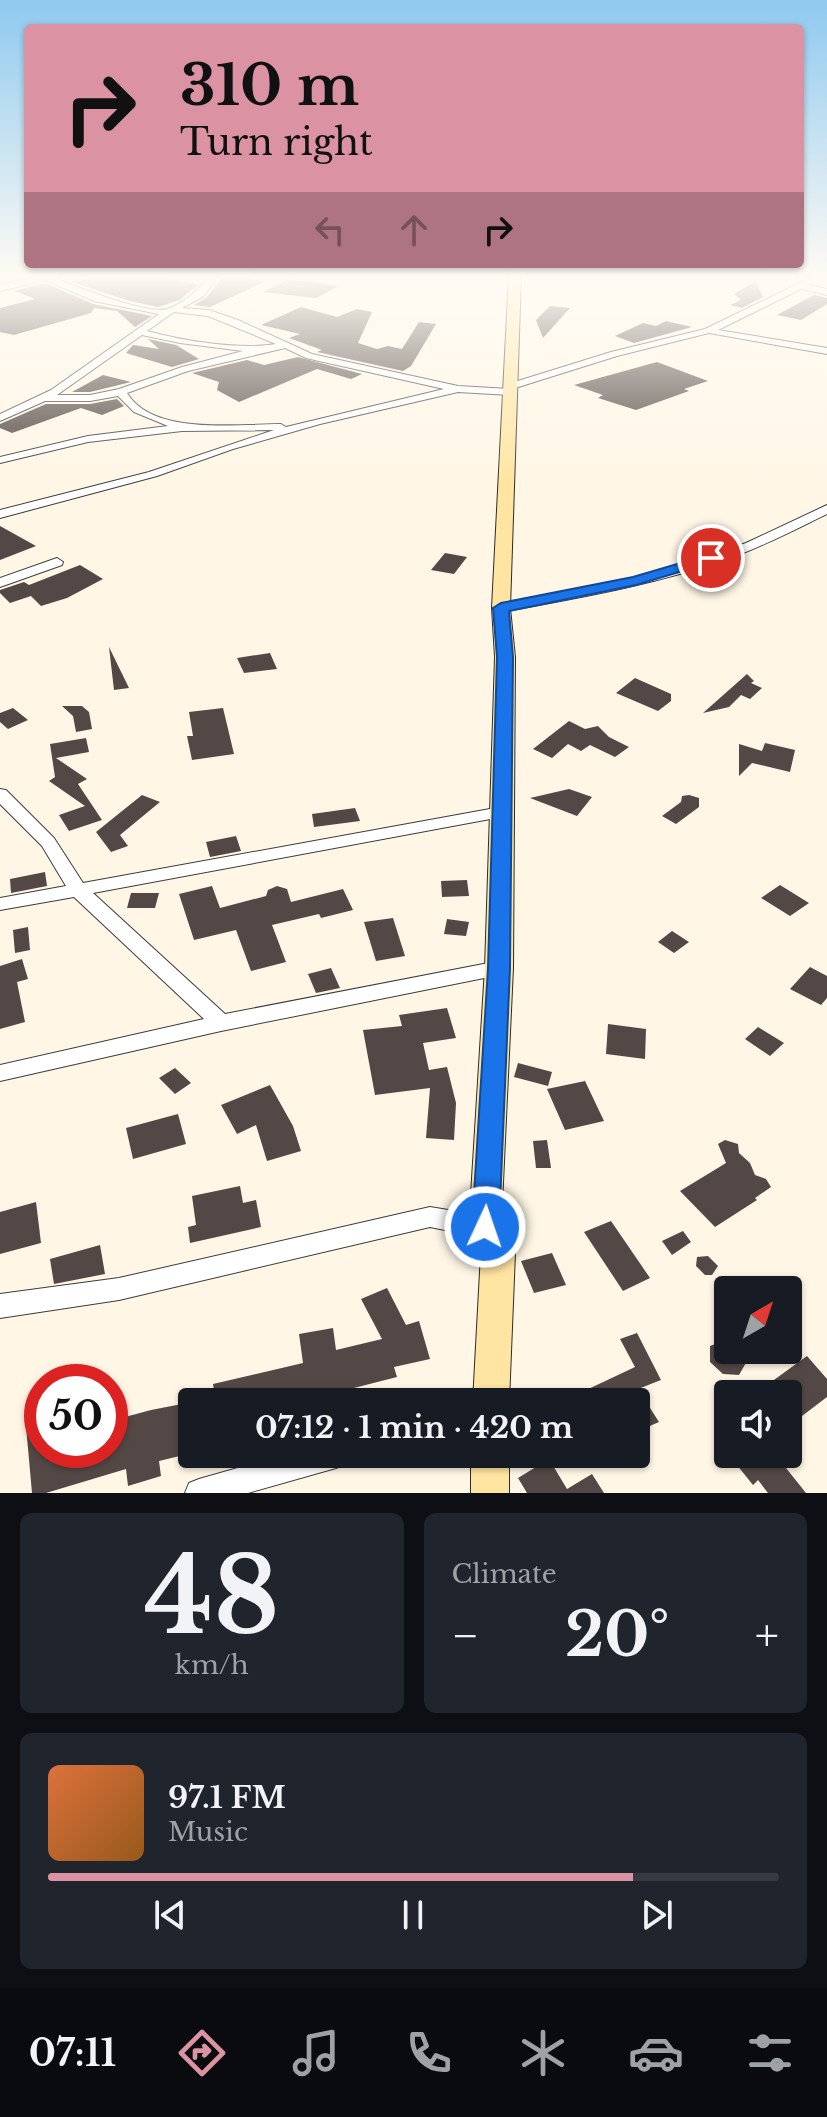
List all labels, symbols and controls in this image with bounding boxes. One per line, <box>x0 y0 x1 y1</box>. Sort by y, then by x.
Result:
text: 310 m <box>180 51 359 120</box>
icon: right <box>48 56 152 160</box>
text: Turn right <box>180 120 373 165</box>
icon: left <box>308 208 352 252</box>
icon: ahead <box>392 208 436 252</box>
icon: right <box>476 208 520 252</box>
pin <box>677 524 745 592</box>
icon: arrive <box>689 536 733 580</box>
position arrow <box>443 1185 527 1269</box>
north arrow <box>714 1276 802 1364</box>
map controls <box>714 1276 802 1468</box>
speed limit sign: 50 <box>24 1364 128 1468</box>
button: sound <box>714 1380 802 1468</box>
text: 07:12 · 1 min · 420 m <box>255 1409 573 1446</box>
text: 48 <box>144 1532 279 1661</box>
text: Climate <box>452 1558 557 1590</box>
text: 20° <box>565 1598 669 1672</box>
text: − <box>452 1608 479 1663</box>
text: + <box>755 1608 779 1663</box>
text: km/h <box>175 1649 249 1681</box>
text: 97.1 FM <box>168 1779 286 1816</box>
text: Music <box>168 1816 248 1848</box>
icon: previous <box>148 1893 192 1937</box>
icon: pause <box>391 1893 435 1937</box>
icon: next <box>635 1893 679 1937</box>
icon: directions <box>174 2025 230 2081</box>
icon: music <box>288 2025 344 2081</box>
icon: phone <box>401 2025 457 2081</box>
icon: climate <box>515 2025 571 2081</box>
icon: car <box>628 2025 684 2081</box>
icon: filters <box>742 2025 798 2081</box>
text: 07:11 <box>29 2031 116 2076</box>

